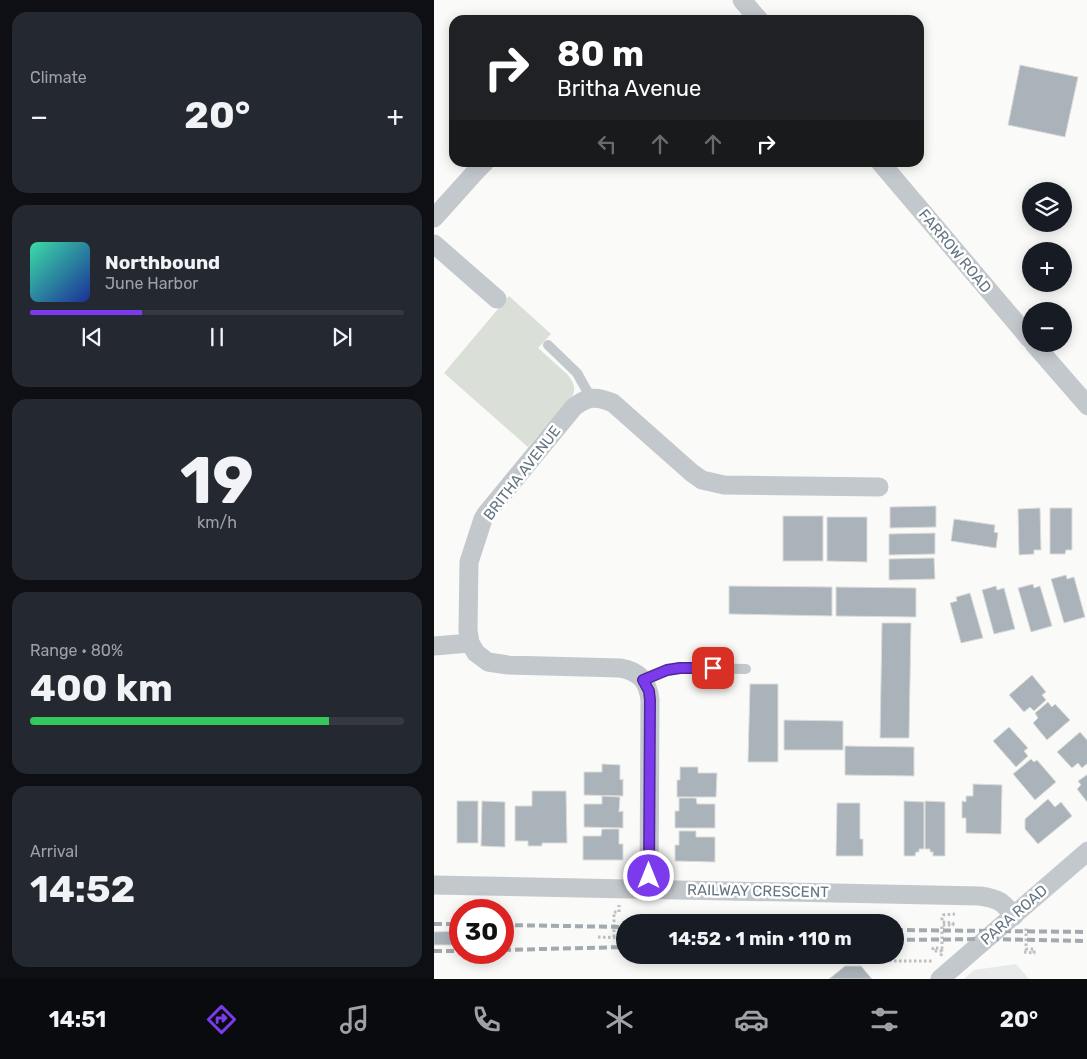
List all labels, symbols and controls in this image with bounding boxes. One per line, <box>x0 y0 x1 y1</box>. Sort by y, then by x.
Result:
text: 80 m <box>557 33 644 75</box>
icon: right <box>474 35 539 100</box>
text: Climate <box>30 68 87 87</box>
text: Britha Avenue <box>557 75 701 102</box>
text: 20° <box>184 92 250 138</box>
text: − <box>30 100 48 133</box>
text: + <box>387 100 404 133</box>
icon: left <box>593 130 621 158</box>
icon: ahead <box>646 130 674 158</box>
icon: ahead <box>699 130 727 158</box>
icon: right <box>752 130 780 158</box>
map controls <box>1022 182 1072 352</box>
button: layers <box>1022 182 1072 232</box>
street label: FARROW ROAD <box>915 206 995 296</box>
button: + <box>1022 242 1072 292</box>
text: Northbound <box>105 251 220 274</box>
text: June Harbor <box>105 274 198 293</box>
button: − <box>1022 302 1072 352</box>
icon: previous <box>78 323 106 351</box>
icon: pause <box>203 323 231 351</box>
icon: next <box>328 323 356 351</box>
street label: BRITHA AVENUE <box>480 422 564 524</box>
text: 19 <box>180 442 254 519</box>
text: km/h <box>197 513 237 532</box>
text: Range · 80% <box>30 641 123 660</box>
pin <box>692 647 734 689</box>
icon: arrive <box>699 654 727 682</box>
text: 400 km <box>30 665 173 711</box>
text: Arrival <box>30 842 78 861</box>
position arrow <box>622 849 674 901</box>
text: 14:52 <box>30 866 135 912</box>
street label: RAILWAY CRESCENT <box>687 881 829 901</box>
street label: PARA ROAD <box>977 881 1051 949</box>
speed limit sign: 30 <box>449 899 514 964</box>
text: 14:52 · 1 min · 110 m <box>668 927 852 950</box>
icon: directions <box>204 1002 239 1037</box>
icon: music <box>337 1002 372 1037</box>
icon: phone <box>469 1002 504 1037</box>
icon: climate <box>602 1002 637 1037</box>
icon: car <box>734 1002 769 1037</box>
icon: filters <box>867 1002 902 1037</box>
text: 14:51 <box>49 1006 106 1033</box>
text: 20° <box>1000 1006 1038 1033</box>

